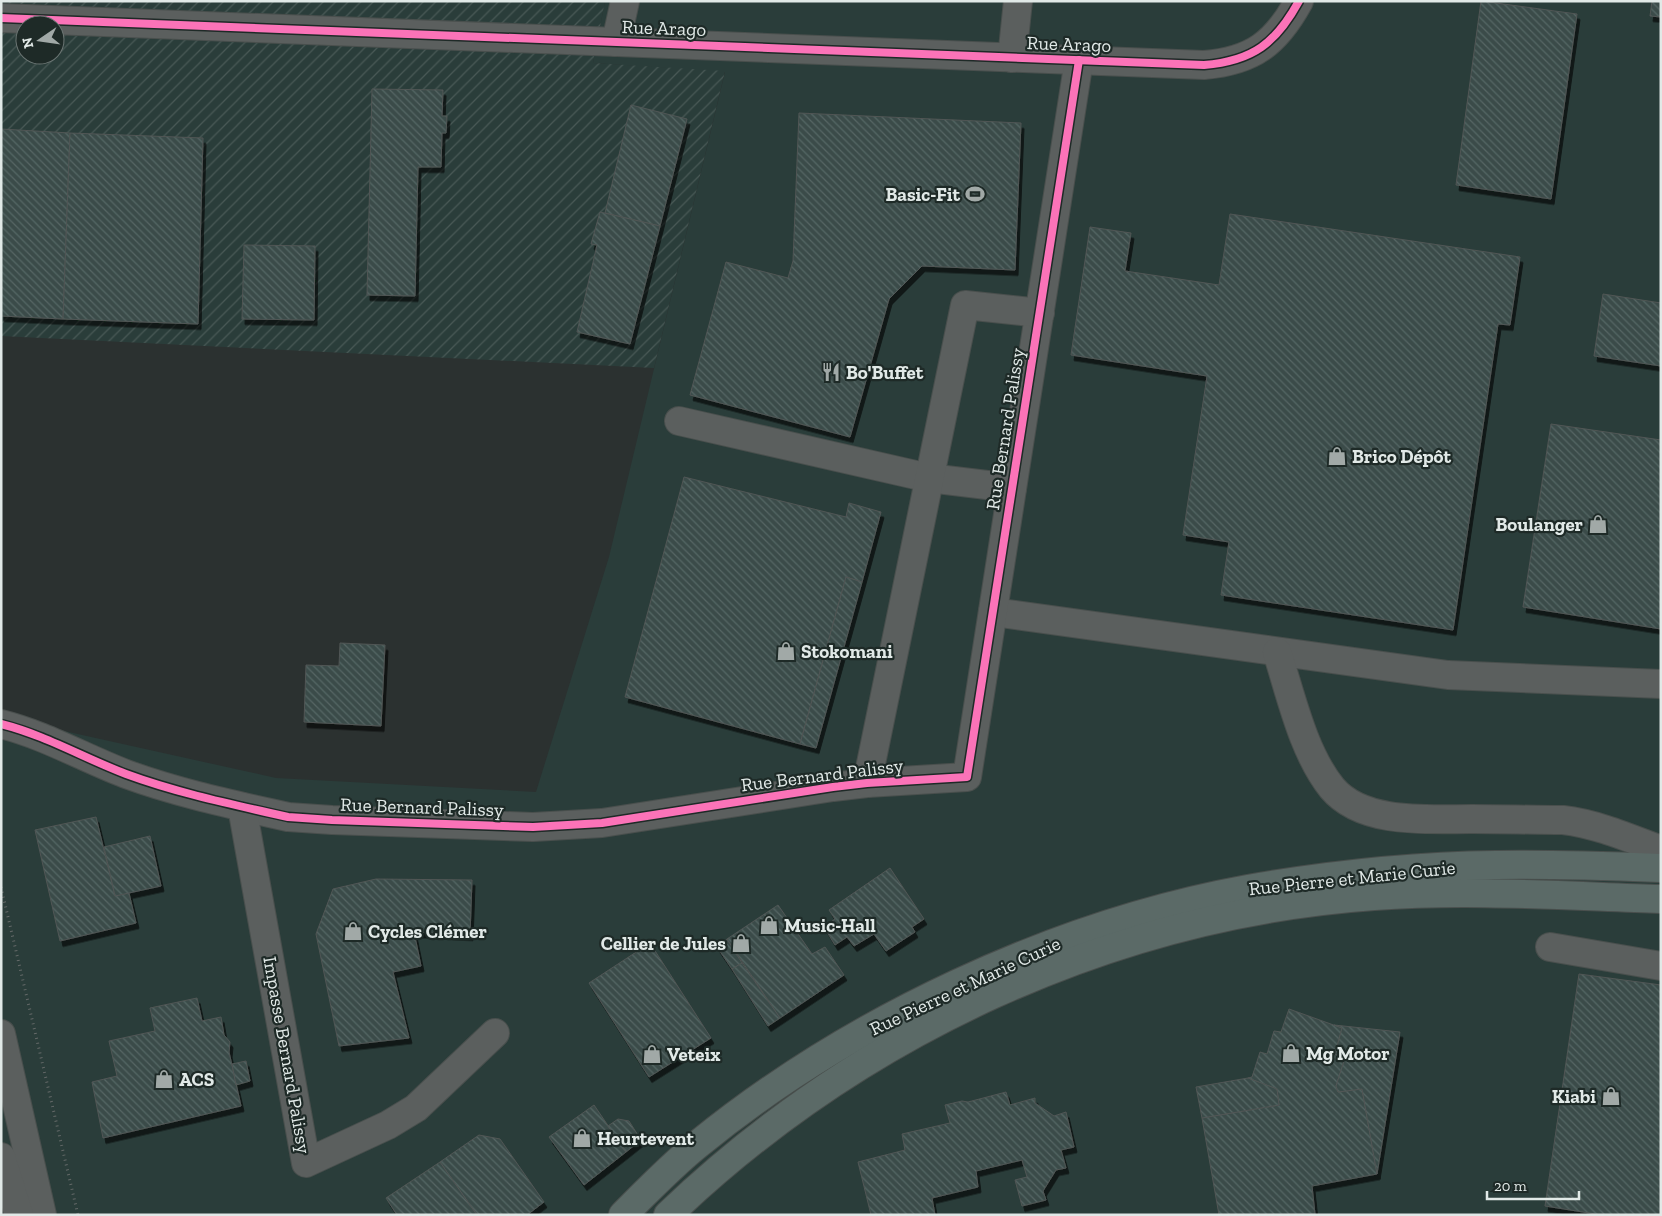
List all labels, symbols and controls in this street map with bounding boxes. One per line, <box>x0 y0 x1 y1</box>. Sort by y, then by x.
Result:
north arrow <box>15 15 65 65</box>
street label: Rue Arago <box>621 15 707 41</box>
street label: Rue Arago <box>1026 31 1112 57</box>
text: N <box>18 35 37 50</box>
place label: Basic-Fit <box>885 183 960 206</box>
sports icon: Basic-Fit <box>964 183 986 205</box>
street label: Rue Bernard Palissy <box>981 346 1029 512</box>
restaurant icon: Bo'Buffet <box>820 361 842 383</box>
place label: Bo'Buffet <box>846 361 924 384</box>
shop icon: Brico Dépôt <box>1326 445 1348 467</box>
place label: Brico Dépôt <box>1352 445 1452 468</box>
place label: Boulanger <box>1495 513 1584 536</box>
shop icon: Boulanger <box>1587 513 1609 535</box>
shop icon: Stokomani <box>775 640 797 662</box>
place label: Stokomani <box>801 640 893 663</box>
street label: Rue Bernard Palissy <box>739 754 905 796</box>
street label: Rue Bernard Palissy <box>340 793 504 821</box>
street label: Rue Pierre et Marie Curie <box>1247 856 1457 900</box>
shop icon: Music-Hall <box>758 914 780 936</box>
place label: Music-Hall <box>784 914 876 937</box>
shop icon: Cycles Clémer <box>342 920 364 942</box>
place label: Cycles Clémer <box>368 920 488 943</box>
place label: Cellier de Jules <box>601 932 726 955</box>
shop icon: Cellier de Jules <box>730 932 752 954</box>
street label: Rue Pierre et Marie Curie <box>866 932 1064 1040</box>
street label: Impasse Bernard Palissy <box>258 955 316 1156</box>
shop icon: Mg Motor <box>1280 1042 1302 1064</box>
place label: Mg Motor <box>1306 1042 1390 1065</box>
shop icon: Veteix <box>641 1043 663 1065</box>
place label: Veteix <box>667 1043 720 1066</box>
shop icon: ACS <box>153 1068 175 1090</box>
place label: ACS <box>179 1068 214 1091</box>
place label: Kiabi <box>1552 1085 1596 1108</box>
shop icon: Kiabi <box>1600 1085 1622 1107</box>
shop icon: Heurtevent <box>571 1127 593 1149</box>
place label: Heurtevent <box>597 1127 694 1150</box>
scale bar <box>1487 1168 1580 1200</box>
text: 20 m <box>1494 1177 1527 1195</box>

